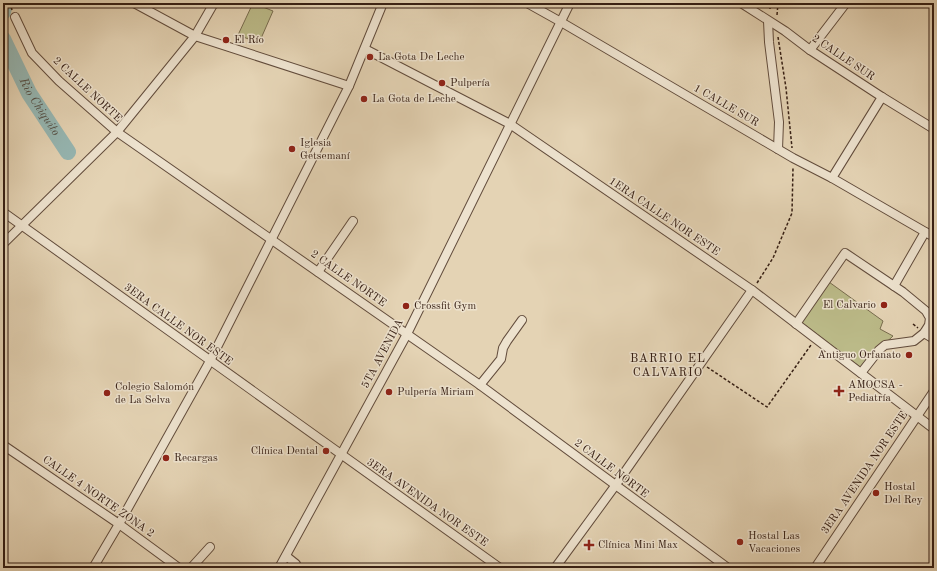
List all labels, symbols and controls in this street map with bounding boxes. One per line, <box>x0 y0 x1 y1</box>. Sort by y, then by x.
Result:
street label: 2 CALLE SUR <box>810 33 876 83</box>
marker: El Río <box>221 35 231 45</box>
place label: El Río <box>234 35 264 46</box>
marker: La Gota De Leche <box>365 52 375 62</box>
place label: La Gota De Leche <box>378 52 465 63</box>
street label: 2 CALLE NORTE <box>50 55 124 125</box>
water label: Rio Chiquito <box>16 75 62 138</box>
marker: Pulpería <box>437 78 447 88</box>
place label: Pulpería <box>450 78 491 89</box>
street label: 1 CALLE SUR <box>692 83 760 129</box>
marker: La Gota de Leche <box>359 94 369 104</box>
place label: La Gota de Leche <box>372 94 456 105</box>
place label: Iglesia Getsemaní <box>300 138 351 162</box>
marker: Iglesia Getsemaní <box>287 144 297 154</box>
street label: 1ERA CALLE NOR ESTE <box>607 176 721 258</box>
street label: 2 CALLE NORTE <box>308 249 388 309</box>
street label: 3ERA CALLE NOR ESTE <box>122 282 234 368</box>
place label: El Calvario <box>823 300 876 311</box>
marker: El Calvario <box>879 300 889 310</box>
marker: Crossfit Gym <box>401 301 411 311</box>
place label: Crossfit Gym <box>414 301 476 312</box>
street label: 5TA AVENIDA <box>360 317 406 390</box>
place label: Antiguo Orfanato <box>818 350 901 361</box>
marker: Antiguo Orfanato <box>904 350 914 360</box>
district label: BARRIO EL CALVARIO <box>630 353 706 379</box>
place label: AMOCSA - Pediatría <box>848 380 903 404</box>
place label: Colegio Salomón de La Selva <box>115 382 194 406</box>
marker: AMOCSA - Pediatría <box>833 385 845 397</box>
marker: Pulpería Miriam <box>384 387 394 397</box>
place label: Pulpería Miriam <box>397 387 474 398</box>
marker: Colegio Salomón de La Selva <box>102 388 112 398</box>
street label: 3ERA AVENIDA NOR ESTE <box>820 410 910 536</box>
street label: 2 CALLE NORTE <box>572 438 650 500</box>
place label: Clínica Dental <box>251 446 318 457</box>
marker: Clínica Dental <box>321 446 331 456</box>
marker: Recargas <box>161 453 171 463</box>
place label: Recargas <box>174 453 218 464</box>
street label: CALLE 4 NORTE ZONA 2 <box>40 454 156 540</box>
street label: 3ERA AVENIDA NOR ESTE <box>364 457 490 549</box>
place label: Hostal Del Rey <box>884 482 923 506</box>
marker: Hostal Del Rey <box>871 488 881 498</box>
place label: Hostal Las Vacaciones <box>748 531 800 555</box>
marker: Hostal Las Vacaciones <box>735 537 745 547</box>
marker: Clínica Mini Max <box>583 539 595 551</box>
place label: Clínica Mini Max <box>598 540 678 551</box>

